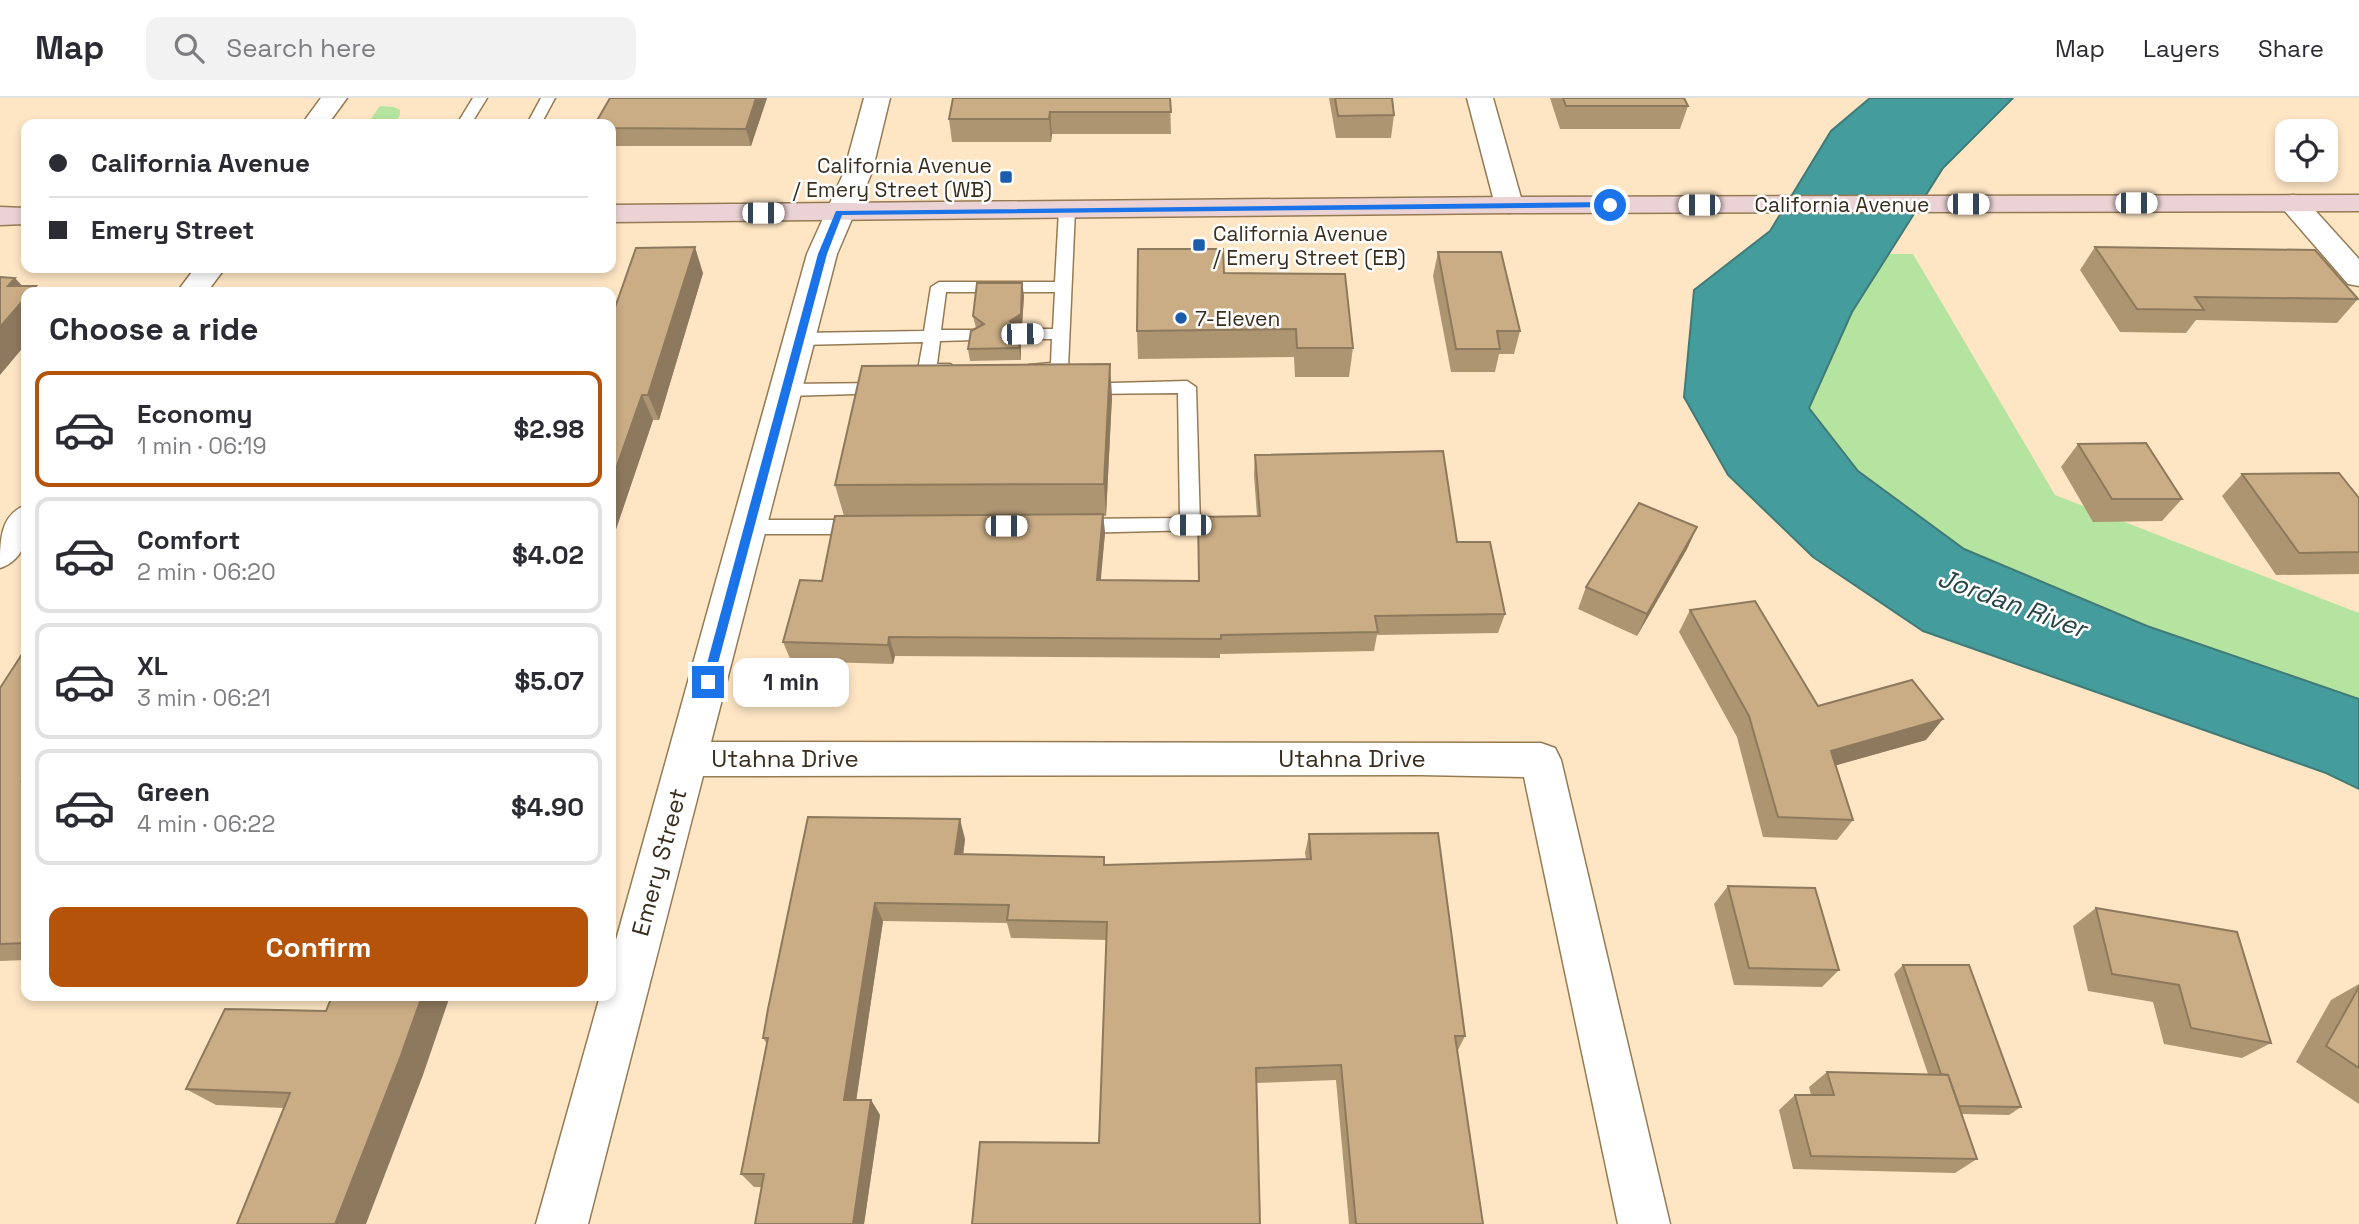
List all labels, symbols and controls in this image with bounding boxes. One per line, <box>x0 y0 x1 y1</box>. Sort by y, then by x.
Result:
search box <box>146 17 636 80</box>
text: Map <box>35 27 104 69</box>
icon: search <box>170 29 208 67</box>
text: Search here <box>226 31 376 65</box>
text: Map <box>2055 33 2105 64</box>
text: Layers <box>2143 33 2220 64</box>
text: Share <box>2258 33 2324 64</box>
map controls <box>2275 119 2338 182</box>
button: locate <box>2275 119 2338 182</box>
text: California Avenue <box>91 146 310 180</box>
place label: California Avenue / Emery Street (WB) <box>793 152 992 203</box>
marker: California Avenue / Emery Street (WB) <box>998 169 1014 185</box>
route start <box>1594 189 1626 221</box>
street label: California Avenue <box>1755 191 1929 218</box>
car <box>2116 193 2158 214</box>
car <box>1948 194 1990 215</box>
car <box>1679 195 1721 216</box>
car <box>743 203 785 224</box>
text: Emery Street <box>91 213 254 247</box>
place label: California Avenue / Emery Street (EB) <box>1213 220 1406 271</box>
marker: California Avenue / Emery Street (EB) <box>1191 237 1207 253</box>
place label: 7-Eleven <box>1195 305 1280 332</box>
text: Choose a ride <box>49 309 259 349</box>
marker: 7-Eleven <box>1173 310 1189 326</box>
car <box>1001 323 1044 345</box>
text: Economy <box>137 397 253 431</box>
icon: car <box>53 398 116 461</box>
text: $2.98 <box>513 412 584 446</box>
text: 1 min · 06:19 <box>137 431 267 461</box>
car <box>1170 515 1212 536</box>
car <box>986 516 1028 537</box>
text: Comfort <box>137 523 240 557</box>
icon: car <box>53 524 116 587</box>
text: $4.02 <box>512 538 584 572</box>
text: 2 min · 06:20 <box>137 557 276 587</box>
water label: Jordan River <box>1933 560 2094 647</box>
text: XL <box>137 649 168 683</box>
icon: car <box>53 650 116 713</box>
callout: 1 min <box>732 658 848 706</box>
text: $5.07 <box>514 664 584 698</box>
route end <box>692 666 724 698</box>
text: 1 min <box>763 667 819 697</box>
text: 3 min · 06:21 <box>137 683 271 713</box>
street label: Utahna Drive <box>711 743 859 774</box>
street label: Utahna Drive <box>1278 743 1426 774</box>
text: Green <box>137 775 210 809</box>
icon: car <box>53 776 116 839</box>
street label: Emery Street <box>624 785 694 939</box>
text: $4.90 <box>511 790 584 824</box>
text: 4 min · 06:22 <box>137 809 275 839</box>
button: Confirm <box>49 907 588 987</box>

